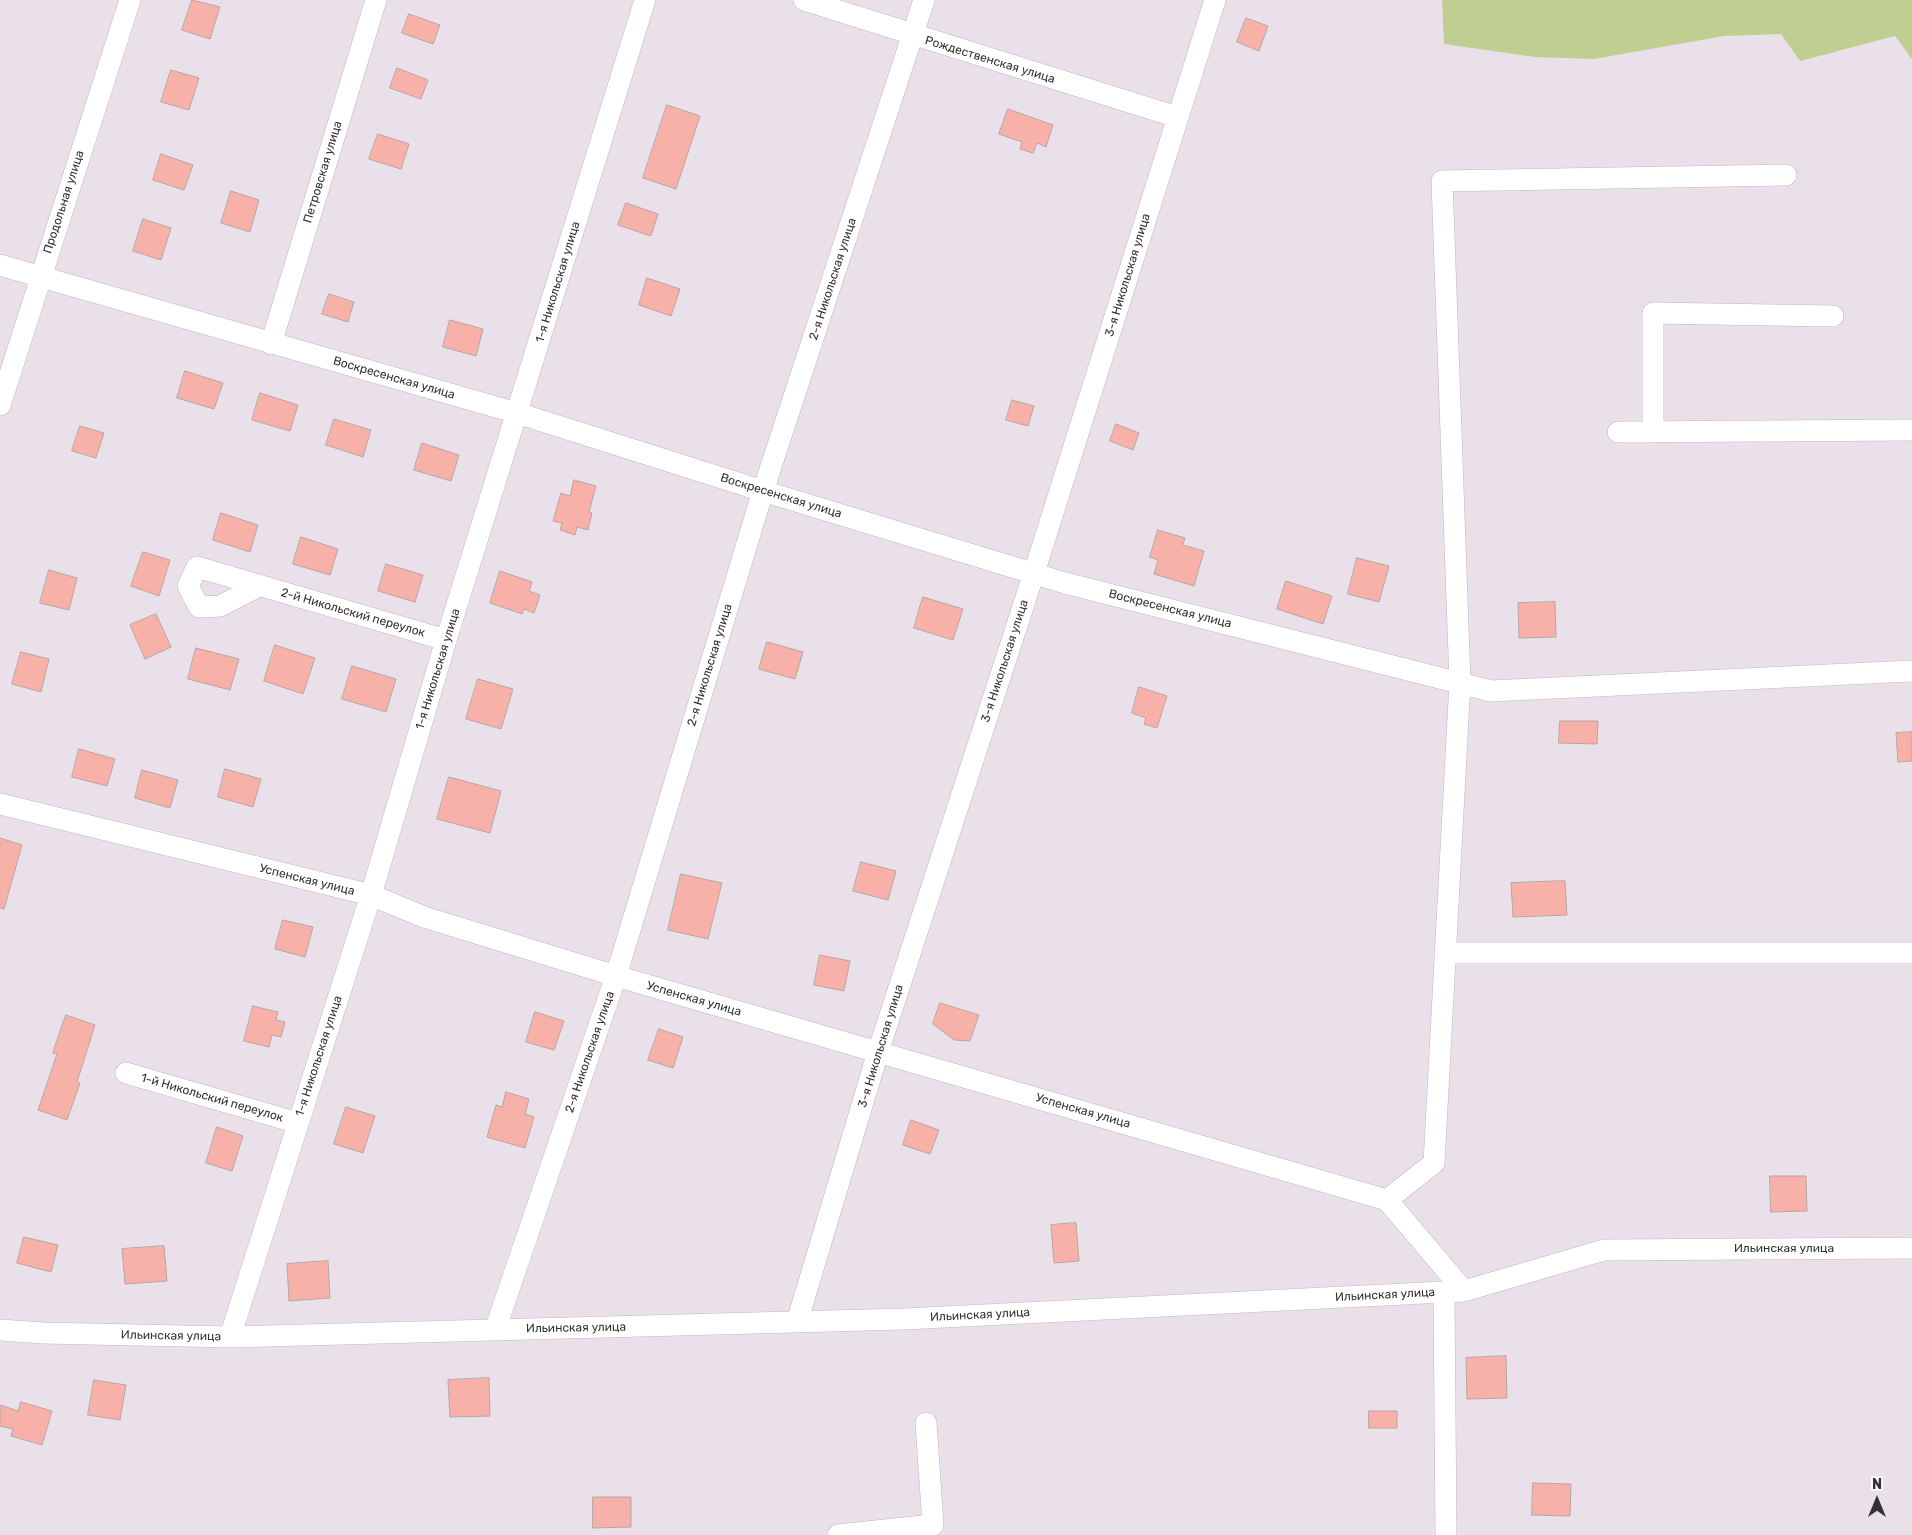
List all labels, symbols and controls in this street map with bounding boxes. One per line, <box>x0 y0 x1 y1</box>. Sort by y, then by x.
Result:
street label: Рождественская улица <box>923 33 1057 87</box>
street label: Петровская улица <box>301 119 345 225</box>
street label: Продольная улица <box>41 149 87 255</box>
street label: 3-я Никольская улица <box>1102 212 1154 338</box>
street label: 2-я Никольская улица <box>806 216 860 342</box>
street label: 1-я Никольская улица <box>533 220 583 344</box>
street label: Воскресенская улица <box>331 354 457 402</box>
street label: Воскресенская улица <box>719 471 843 521</box>
street label: 2-й Никольский переулок <box>279 586 427 640</box>
street label: Воскресенская улица <box>1107 587 1233 631</box>
street label: 3-я Никольская улица <box>978 598 1032 724</box>
street label: 2-я Никольская улица <box>684 602 736 728</box>
street label: 1-я Никольская улица <box>413 607 463 731</box>
street label: Успенская улица <box>258 861 356 899</box>
street label: Успенская улица <box>645 979 743 1019</box>
street label: 3-я Никольская улица <box>855 983 907 1109</box>
street label: 2-я Никольская улица <box>562 989 618 1115</box>
street label: 1-я Никольская улица <box>293 994 345 1118</box>
street label: 1-й Никольский переулок <box>139 1071 285 1125</box>
street label: Успенская улица <box>1034 1091 1132 1131</box>
street label: Ильинская улица <box>1734 1242 1834 1256</box>
street label: Ильинская улица <box>1335 1285 1435 1305</box>
street label: Ильинская улица <box>930 1305 1030 1325</box>
street label: Ильинская улица <box>526 1320 626 1336</box>
street label: Ильинская улица <box>121 1328 221 1344</box>
north arrow <box>1852 1475 1902 1525</box>
text: N <box>1872 1476 1882 1493</box>

